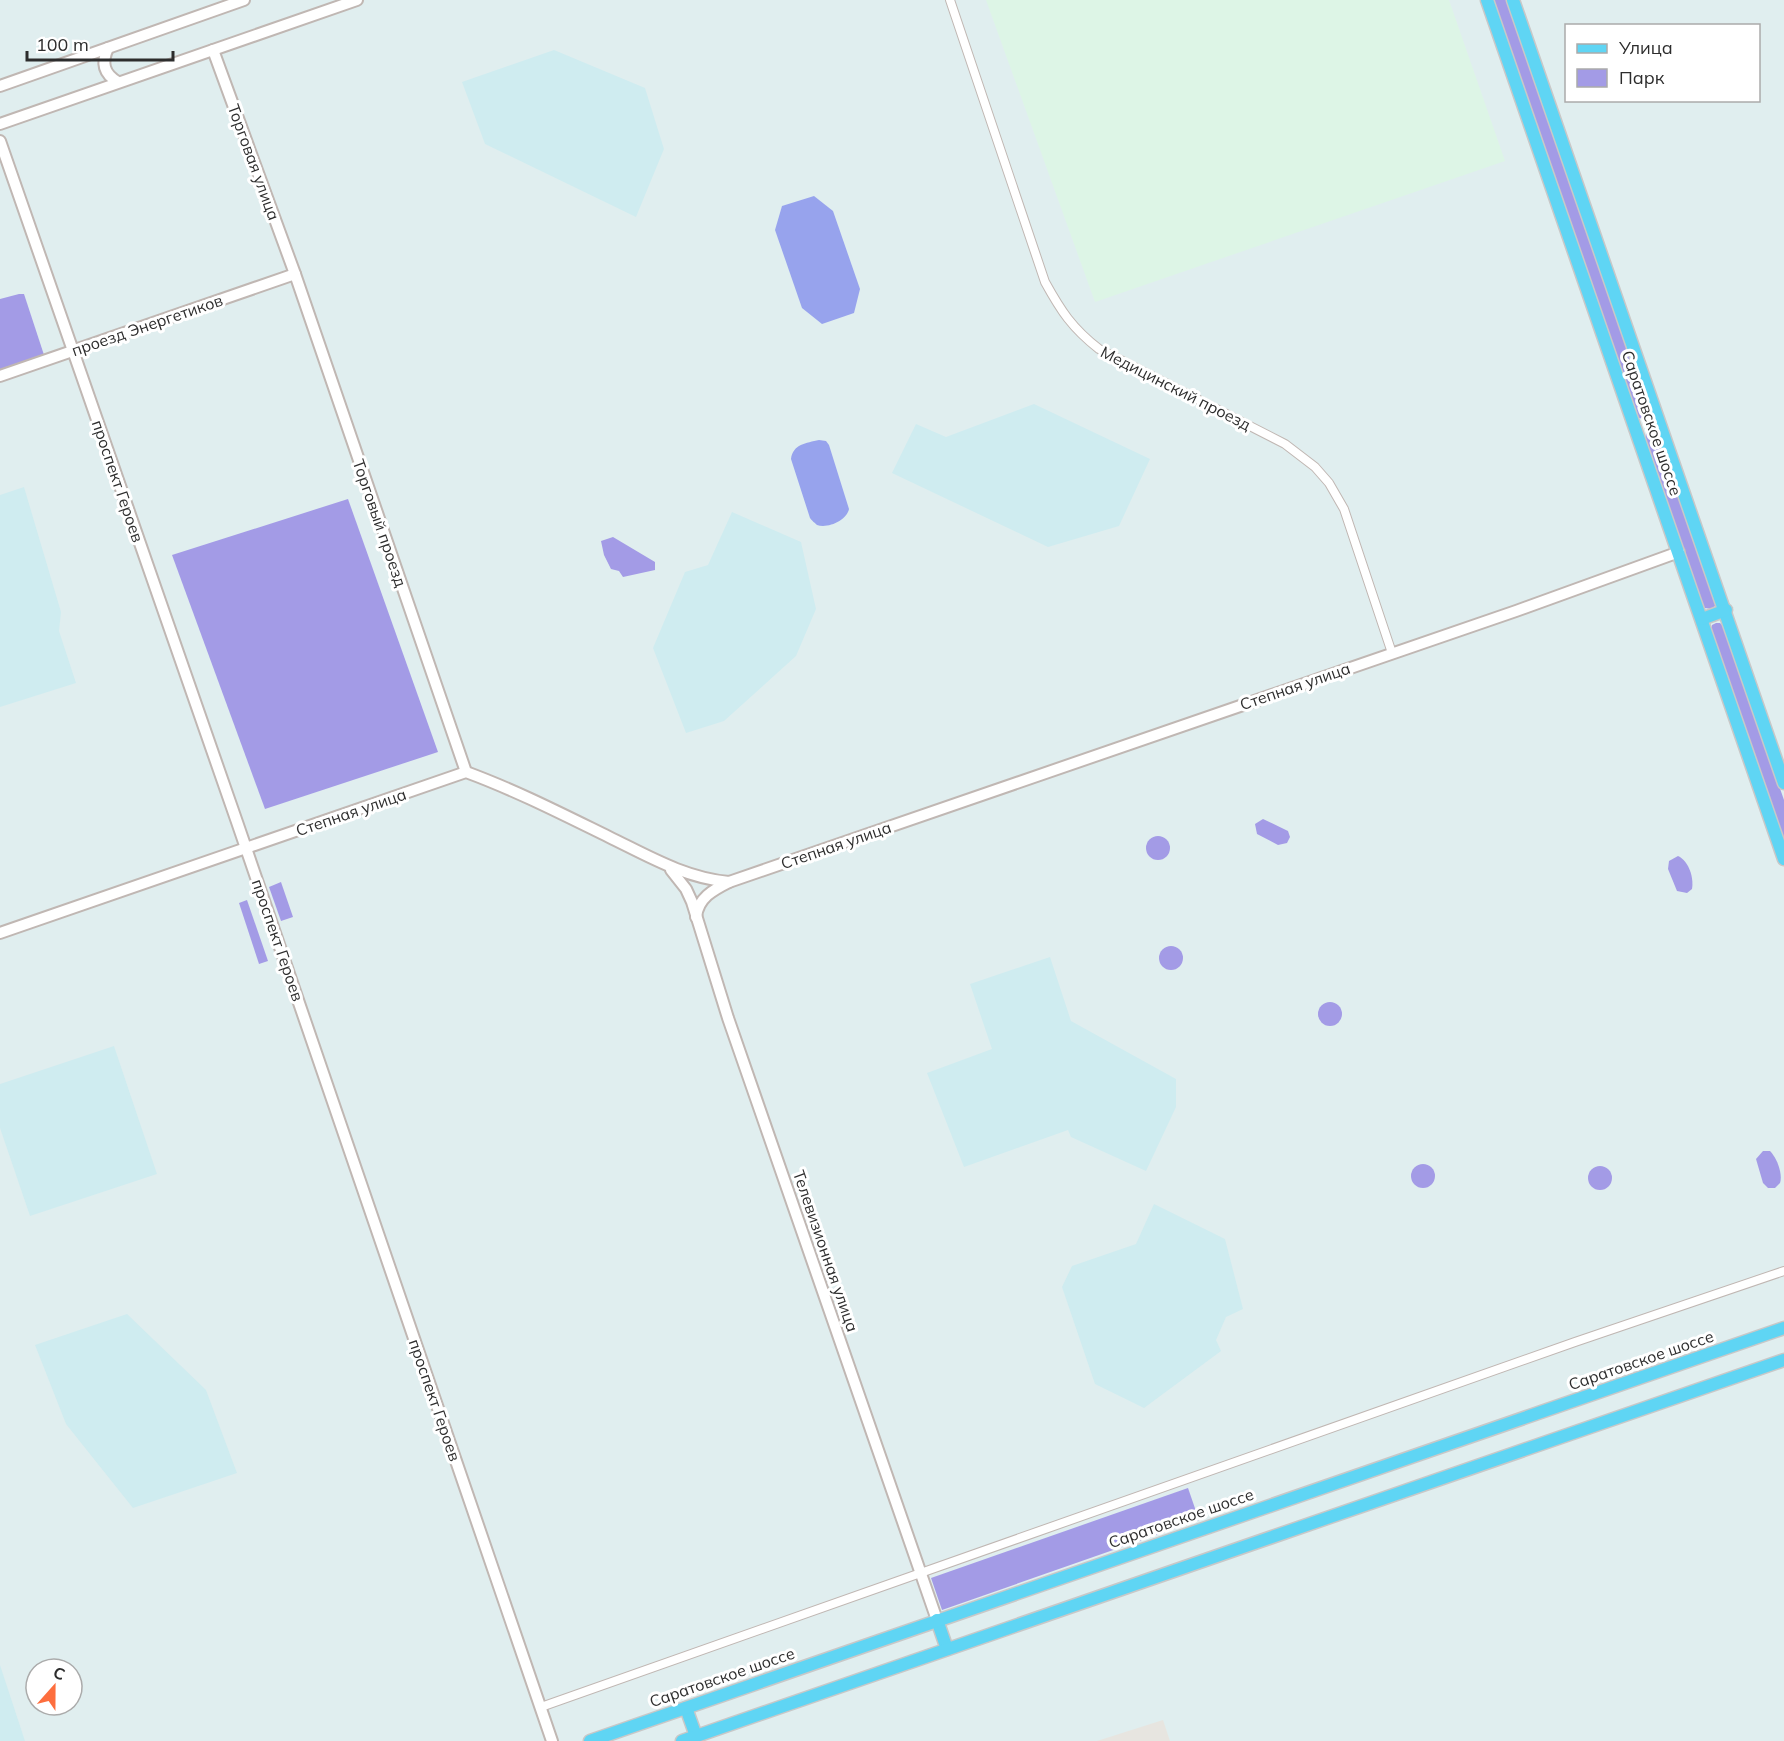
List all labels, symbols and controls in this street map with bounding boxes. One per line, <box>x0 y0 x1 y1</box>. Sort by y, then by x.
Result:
scale bar <box>27 24 172 62</box>
legend <box>1565 24 1760 102</box>
text: 100 m <box>36 33 89 56</box>
text: Улица <box>1618 36 1673 59</box>
text: Парк <box>1619 66 1665 89</box>
street label: Торговая улица <box>224 101 284 223</box>
street label: проезд Энергетиков <box>69 290 225 360</box>
street label: Медицинский проезд <box>1097 341 1255 435</box>
street label: Саратовское шоссе <box>1618 348 1686 498</box>
street label: проспект Героев <box>88 417 148 545</box>
street label: Торговый проезд <box>349 456 411 590</box>
street label: Степная улица <box>1237 658 1353 714</box>
street label: Степная улица <box>293 784 409 840</box>
street label: Степная улица <box>778 817 894 873</box>
street label: проспект Героев <box>248 876 308 1004</box>
street label: Телевизионная улица <box>789 1168 863 1334</box>
street label: Саратовское шоссе <box>1566 1326 1716 1394</box>
street label: проспект Героев <box>405 1336 465 1464</box>
street label: Саратовское шоссе <box>1106 1484 1256 1552</box>
street label: Саратовское шоссе <box>647 1643 797 1711</box>
north arrow <box>24 1657 84 1717</box>
text: С <box>51 1662 68 1684</box>

